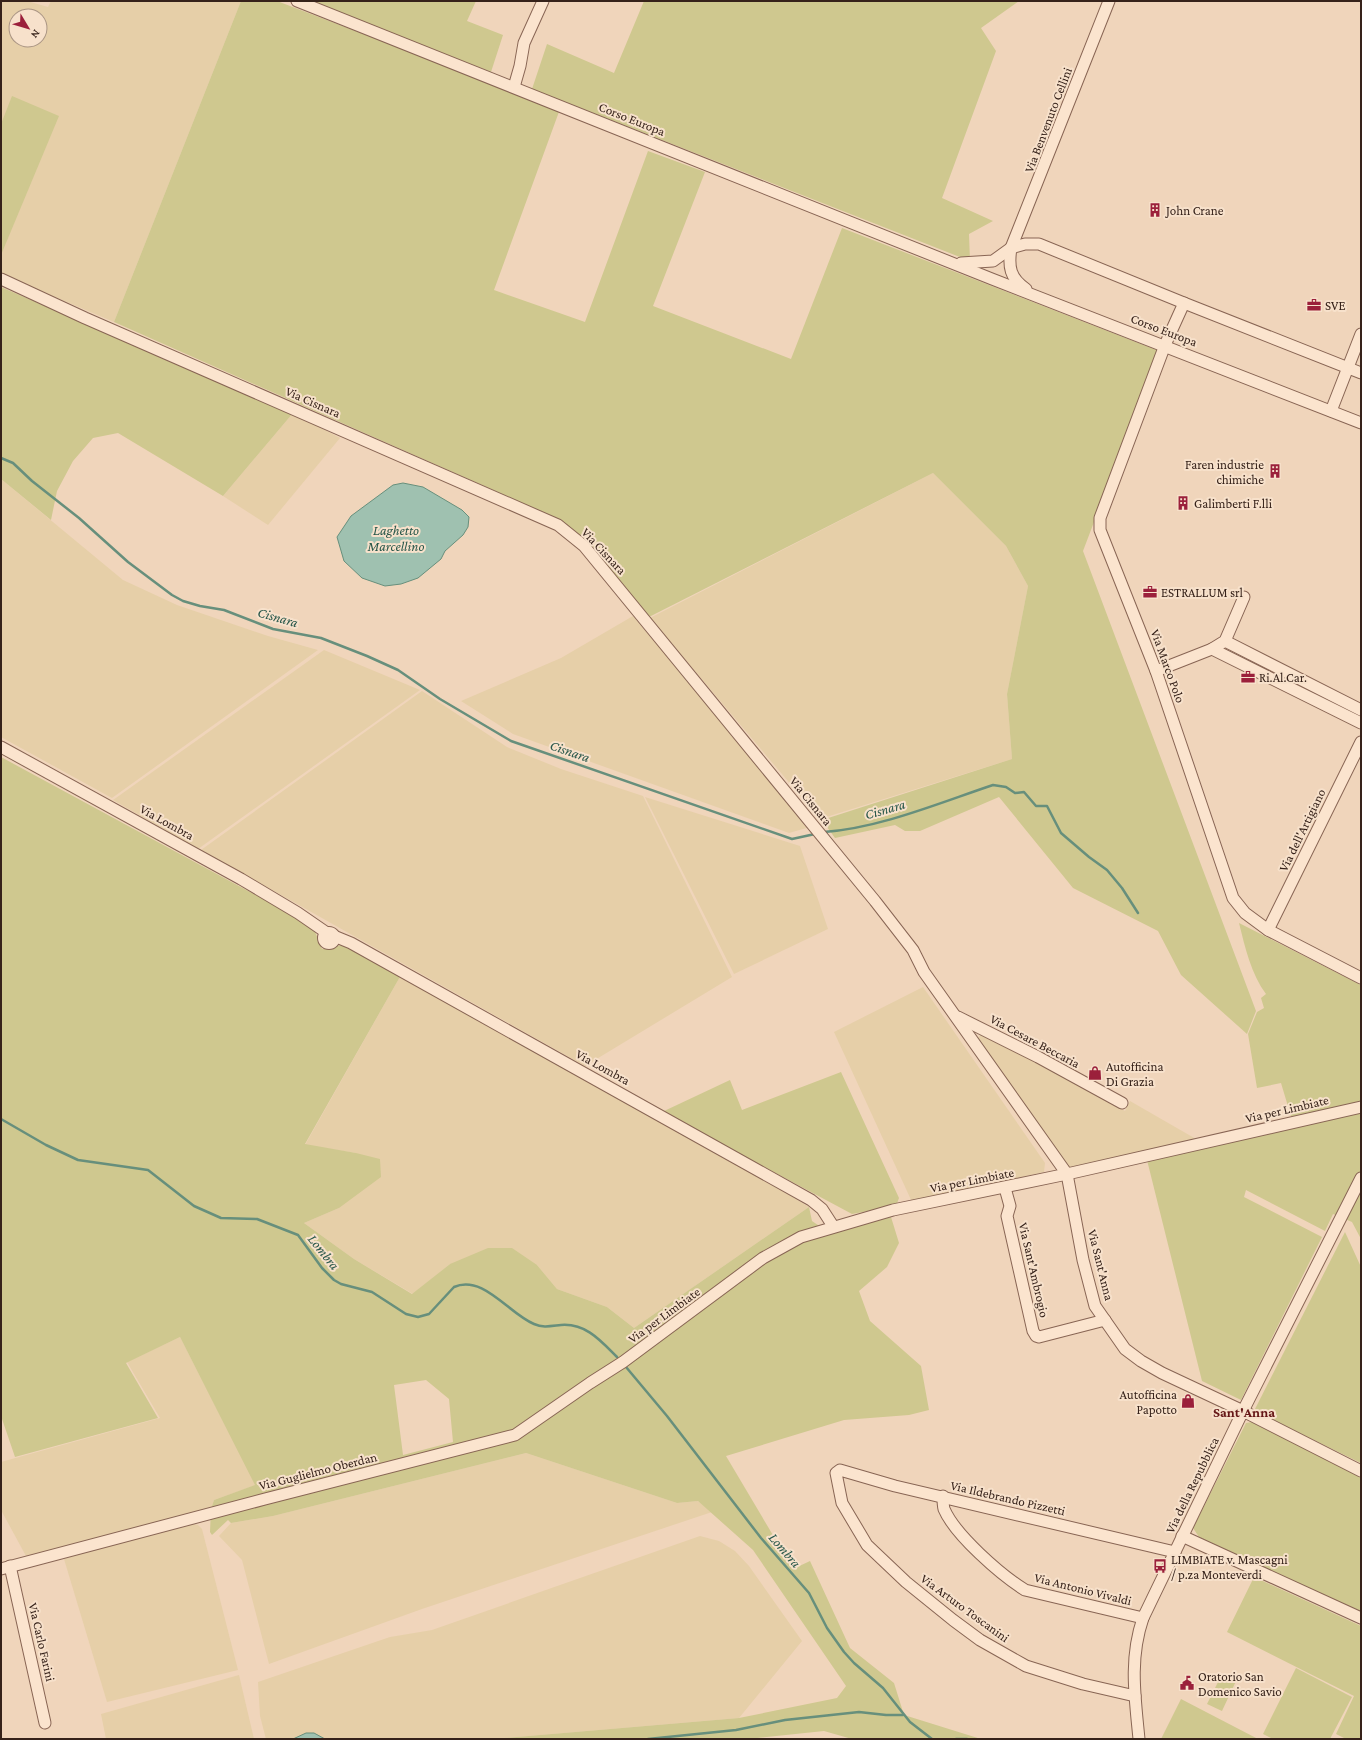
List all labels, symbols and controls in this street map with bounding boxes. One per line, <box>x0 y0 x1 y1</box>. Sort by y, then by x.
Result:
north arrow <box>8 8 48 48</box>
text: N <box>29 28 43 41</box>
street label: Via Benvenuto Cellini <box>1021 65 1075 175</box>
street label: Corso Europa <box>597 99 667 139</box>
building icon: John Crane <box>1147 202 1163 218</box>
place label: John Crane <box>1165 203 1224 218</box>
office icon: SVE <box>1306 297 1322 313</box>
place label: SVE <box>1325 298 1345 313</box>
street label: Corso Europa <box>1129 310 1199 350</box>
street label: Via Cisnara <box>283 383 343 421</box>
place label: Faren industrie chimiche <box>1185 457 1264 487</box>
building icon: Faren industrie chimiche <box>1267 463 1283 479</box>
building icon: Galimberti F.lli <box>1175 495 1191 511</box>
place label: Galimberti F.lli <box>1194 496 1273 511</box>
water label: Laghetto Marcellino <box>367 522 424 554</box>
street label: Via Cisnara <box>579 524 629 578</box>
office icon: ESTRALLUM srl <box>1142 584 1158 600</box>
place label: ESTRALLUM srl <box>1161 585 1244 600</box>
water label: Cisnara <box>256 604 300 630</box>
street label: Via Marco Polo <box>1148 627 1188 705</box>
office icon: Ri.Al.Car. <box>1240 669 1256 685</box>
place label: Ri.Al.Car. <box>1259 670 1307 685</box>
water label: Cisnara <box>548 737 592 765</box>
street label: Via Cisnara <box>787 773 835 829</box>
street label: Via dell'Artigiano <box>1275 786 1329 874</box>
water label: Cisnara <box>863 796 907 822</box>
street label: Via Lombra <box>137 801 197 843</box>
street label: Via Cesare Beccaria <box>988 1011 1082 1071</box>
street label: Via Lombra <box>573 1046 633 1088</box>
place label: Autofficina Di Grazia <box>1106 1059 1163 1089</box>
shop icon: Autofficina Di Grazia <box>1087 1065 1103 1081</box>
street label: Via per Limbiate <box>1244 1092 1330 1126</box>
street label: Via per Limbiate <box>929 1164 1015 1195</box>
street label: Via Sant'Ambrogio <box>1016 1221 1052 1319</box>
street label: Via Sant'Anna <box>1085 1228 1117 1302</box>
water label: Lombra <box>305 1231 343 1273</box>
street label: Via per Limbiate <box>625 1284 703 1346</box>
place label: Autofficina Papotto <box>1120 1387 1177 1417</box>
shop icon: Autofficina Papotto <box>1180 1393 1196 1409</box>
district label: Sant'Anna <box>1213 1404 1275 1420</box>
street label: Via della Repubblica <box>1162 1435 1222 1535</box>
street label: Via Guglielmo Oberdan <box>257 1449 379 1493</box>
street label: Via Ildebrando Pizzetti <box>949 1477 1067 1519</box>
water label: Lombra <box>766 1529 805 1571</box>
place label: LIMBIATE v. Mascagni / p.za Monteverdi <box>1171 1552 1288 1582</box>
bus stop icon: LIMBIATE v. Mascagni / p.za Monteverdi <box>1152 1558 1168 1574</box>
street label: Via Antonio Vivaldi <box>1033 1570 1134 1608</box>
street label: Via Arturo Toscanini <box>918 1571 1013 1646</box>
street label: Via Carlo Farini <box>26 1601 58 1683</box>
place label: Oratorio San Domenico Savio <box>1198 1669 1282 1699</box>
public building icon: Oratorio San Domenico Savio <box>1179 1675 1195 1691</box>

